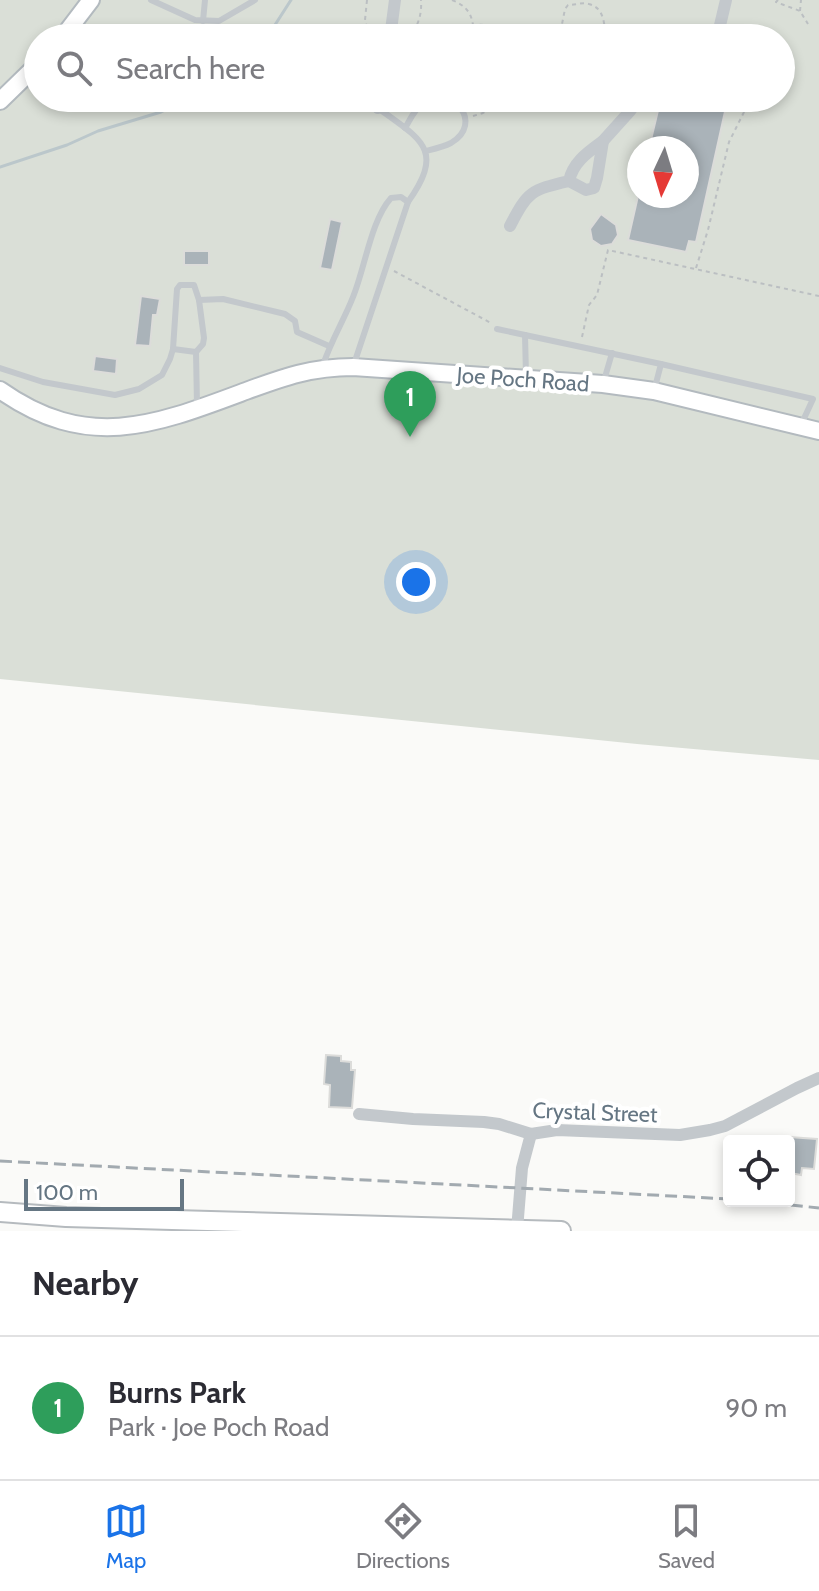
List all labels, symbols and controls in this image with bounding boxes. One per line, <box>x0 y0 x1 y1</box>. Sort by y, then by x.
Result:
search box <box>24 24 795 112</box>
icon: search <box>52 46 96 90</box>
text: Search here <box>116 50 265 87</box>
north arrow <box>627 136 699 208</box>
street label: Joe Poch Road <box>455 361 590 398</box>
pin: 1 <box>384 371 436 437</box>
your location <box>396 562 436 602</box>
street label: Crystal Street <box>532 1097 659 1128</box>
map controls <box>723 1135 795 1207</box>
button: locate <box>723 1135 795 1207</box>
scale bar <box>24 1175 184 1211</box>
text: 100 m <box>36 1179 98 1206</box>
text: Nearby <box>32 1262 139 1304</box>
text: Burns Park <box>108 1374 246 1411</box>
text: 1 <box>53 1392 63 1424</box>
text: 90 m <box>725 1392 787 1424</box>
text: Park · Joe Poch Road <box>108 1411 329 1443</box>
tab: Map <box>104 1499 148 1574</box>
tab: Directions <box>356 1499 450 1574</box>
tab: Saved <box>658 1499 715 1574</box>

